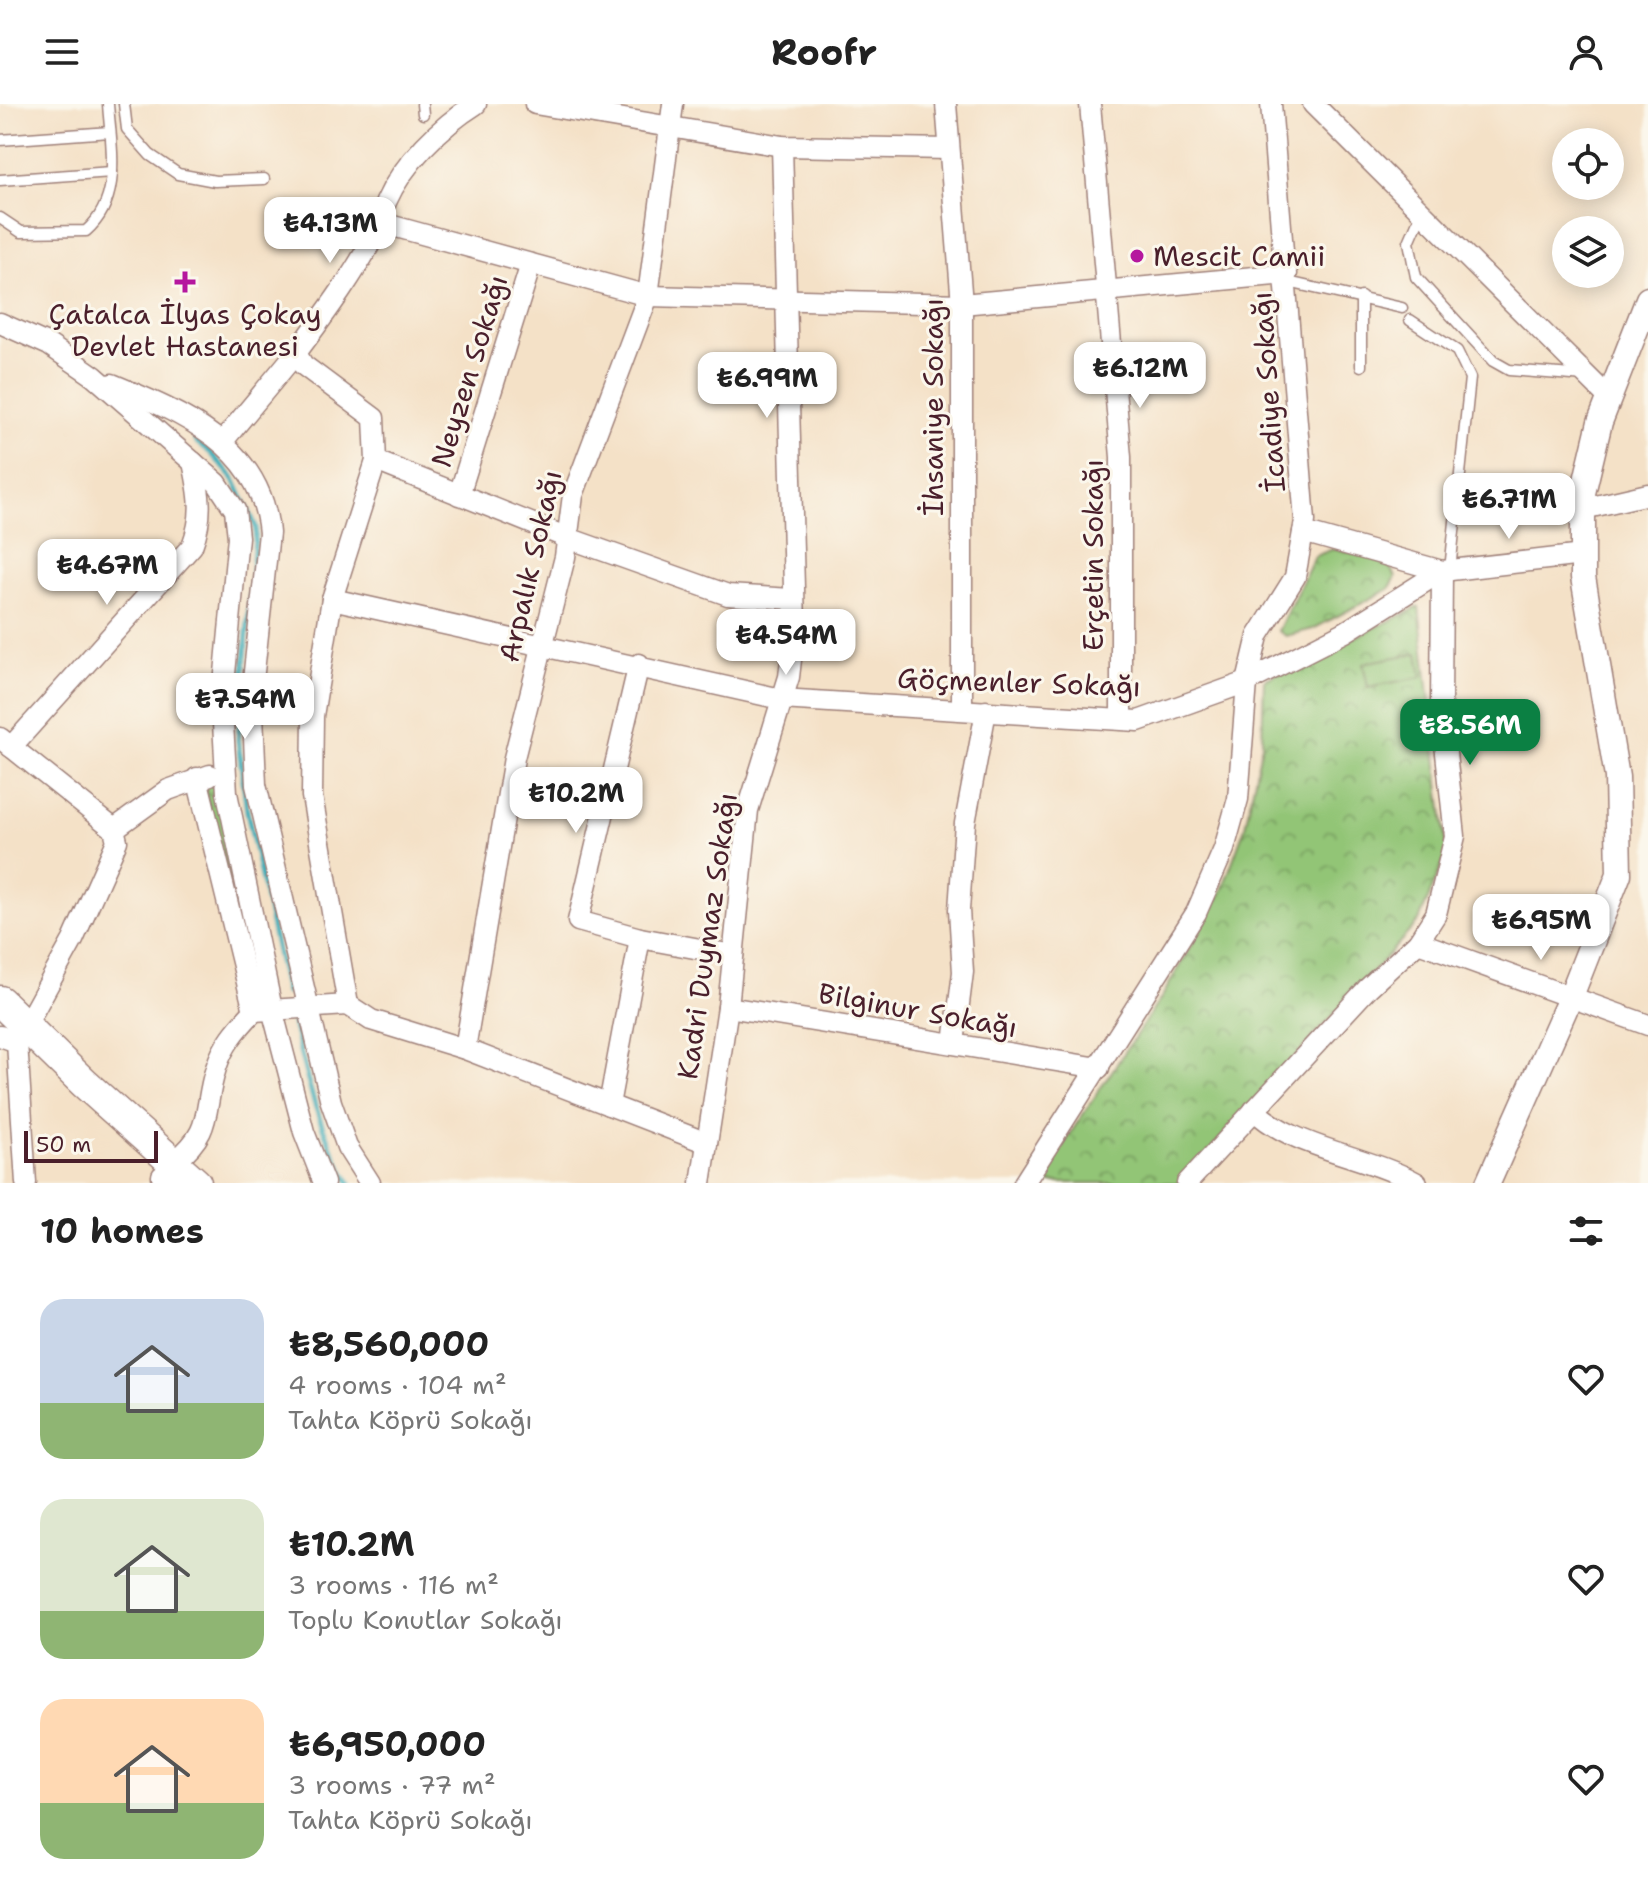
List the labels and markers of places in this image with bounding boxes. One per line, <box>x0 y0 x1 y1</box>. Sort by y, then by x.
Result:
pin: ₺4.13M <box>265 197 395 265</box>
place label: Mescit Camii <box>1153 237 1325 275</box>
marker: Mescit Camii <box>1128 247 1146 265</box>
marker: Çatalca İlyas Çokay Devlet Hastanesi <box>174 271 196 293</box>
place label: Çatalca İlyas Çokay Devlet Hastanesi <box>49 295 321 365</box>
pin: ₺6.12M <box>1075 342 1205 410</box>
pin: ₺6.99M <box>702 352 832 420</box>
pin: ₺6.71M <box>1444 473 1574 541</box>
pin: ₺4.67M <box>42 539 172 607</box>
pin: ₺4.54M <box>721 609 851 677</box>
pin: ₺7.54M <box>180 673 310 741</box>
pin: ₺8.56M <box>1405 699 1535 767</box>
pin: ₺10.2M <box>511 767 641 835</box>
pin: ₺6.95M <box>1476 894 1606 962</box>

